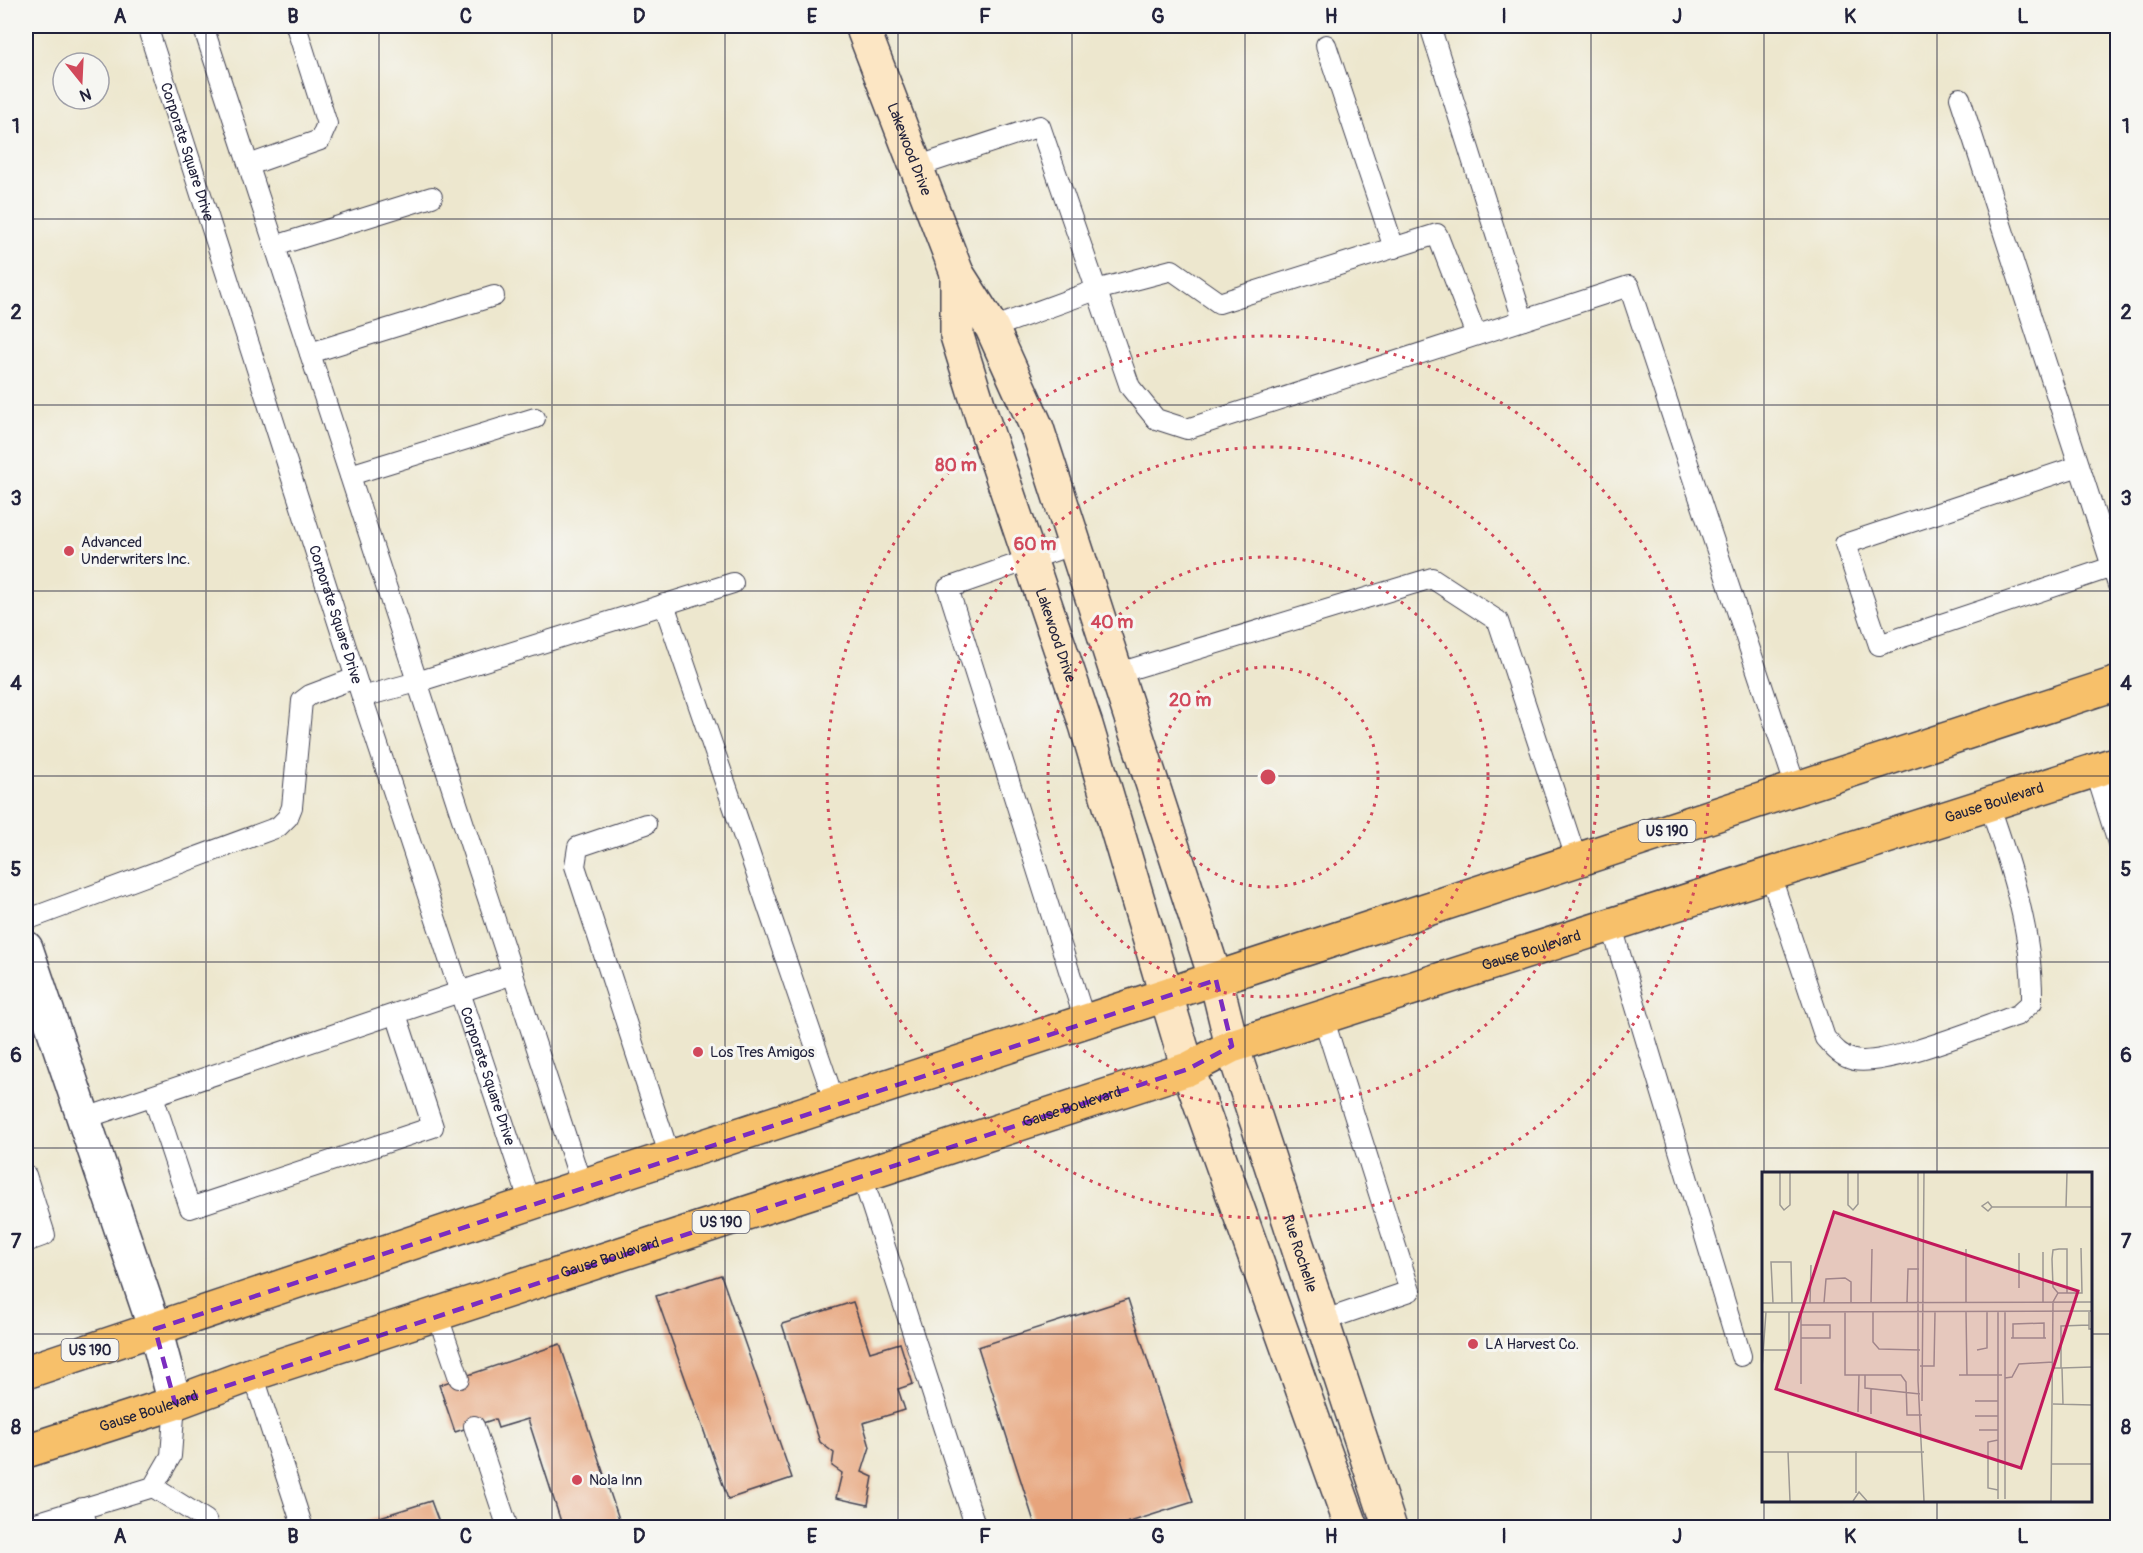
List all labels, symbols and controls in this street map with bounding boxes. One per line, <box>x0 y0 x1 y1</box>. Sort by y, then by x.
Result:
text: A <box>114 4 127 29</box>
text: B <box>287 4 299 29</box>
text: C <box>460 4 472 29</box>
text: D <box>633 4 646 29</box>
text: E <box>807 4 818 29</box>
text: F <box>979 4 991 29</box>
text: G <box>1151 4 1165 29</box>
text: H <box>1325 4 1338 29</box>
text: I <box>1501 4 1507 29</box>
text: J <box>1672 4 1682 29</box>
text: K <box>1844 4 1856 29</box>
text: L <box>2017 4 2029 29</box>
north arrow <box>51 51 111 111</box>
street label: Corporate Square Drive <box>156 80 218 224</box>
text: N <box>77 83 94 106</box>
street label: Lakewood Drive <box>882 100 936 199</box>
text: 1 <box>12 114 20 139</box>
text: 1 <box>2122 114 2130 139</box>
text: 2 <box>10 300 22 325</box>
text: 2 <box>2120 300 2132 325</box>
text: 80 m <box>935 454 977 477</box>
text: 3 <box>10 486 22 511</box>
text: 3 <box>2120 486 2132 511</box>
place label: Advanced Underwriters Inc. <box>81 533 190 569</box>
text: 60 m <box>1014 533 1056 556</box>
street label: Corporate Square Drive <box>304 543 366 687</box>
marker: Advanced Underwriters Inc. <box>62 544 76 558</box>
street label: Lakewood Drive <box>1030 586 1080 685</box>
text: 40 m <box>1091 611 1133 634</box>
text: 4 <box>10 671 22 696</box>
text: 4 <box>2120 671 2132 696</box>
text: 20 m <box>1169 689 1211 712</box>
centre of rings <box>1258 767 1278 787</box>
street label: Gause Boulevard <box>1942 778 2046 828</box>
road number: US 190 <box>1638 820 1696 842</box>
text: 5 <box>11 857 22 882</box>
text: 5 <box>2121 857 2132 882</box>
street label: Gause Boulevard <box>1479 926 1583 976</box>
street label: Corporate Square Drive <box>456 1005 519 1148</box>
text: 6 <box>10 1043 22 1068</box>
place label: Los Tres Amigos <box>710 1043 815 1062</box>
text: 6 <box>2120 1043 2132 1068</box>
marker: Los Tres Amigos <box>691 1045 705 1059</box>
street label: Gause Boulevard <box>1020 1082 1124 1132</box>
inset map <box>1762 1172 2092 1502</box>
road number: US 190 <box>692 1211 750 1233</box>
street label: Rue Rochelle <box>1278 1212 1321 1295</box>
text: 7 <box>11 1229 22 1254</box>
text: 7 <box>2121 1229 2132 1254</box>
street label: Gause Boulevard <box>558 1233 662 1283</box>
place label: LA Harvest Co. <box>1485 1335 1579 1354</box>
marker: LA Harvest Co. <box>1466 1337 1480 1351</box>
road number: US 190 <box>62 1339 118 1361</box>
street label: Gause Boulevard <box>97 1386 201 1437</box>
text: 8 <box>11 1415 21 1440</box>
text: 8 <box>2121 1415 2131 1440</box>
place label: Nola Inn <box>589 1471 642 1490</box>
marker: Nola Inn <box>570 1473 584 1487</box>
text: A <box>114 1524 127 1549</box>
text: B <box>287 1524 299 1549</box>
text: C <box>460 1524 472 1549</box>
text: D <box>633 1524 646 1549</box>
text: E <box>807 1524 818 1549</box>
text: F <box>979 1524 991 1549</box>
text: G <box>1151 1524 1165 1549</box>
text: H <box>1325 1524 1338 1549</box>
text: I <box>1501 1524 1507 1549</box>
text: J <box>1672 1524 1682 1549</box>
text: K <box>1844 1524 1856 1549</box>
text: L <box>2017 1524 2029 1549</box>

